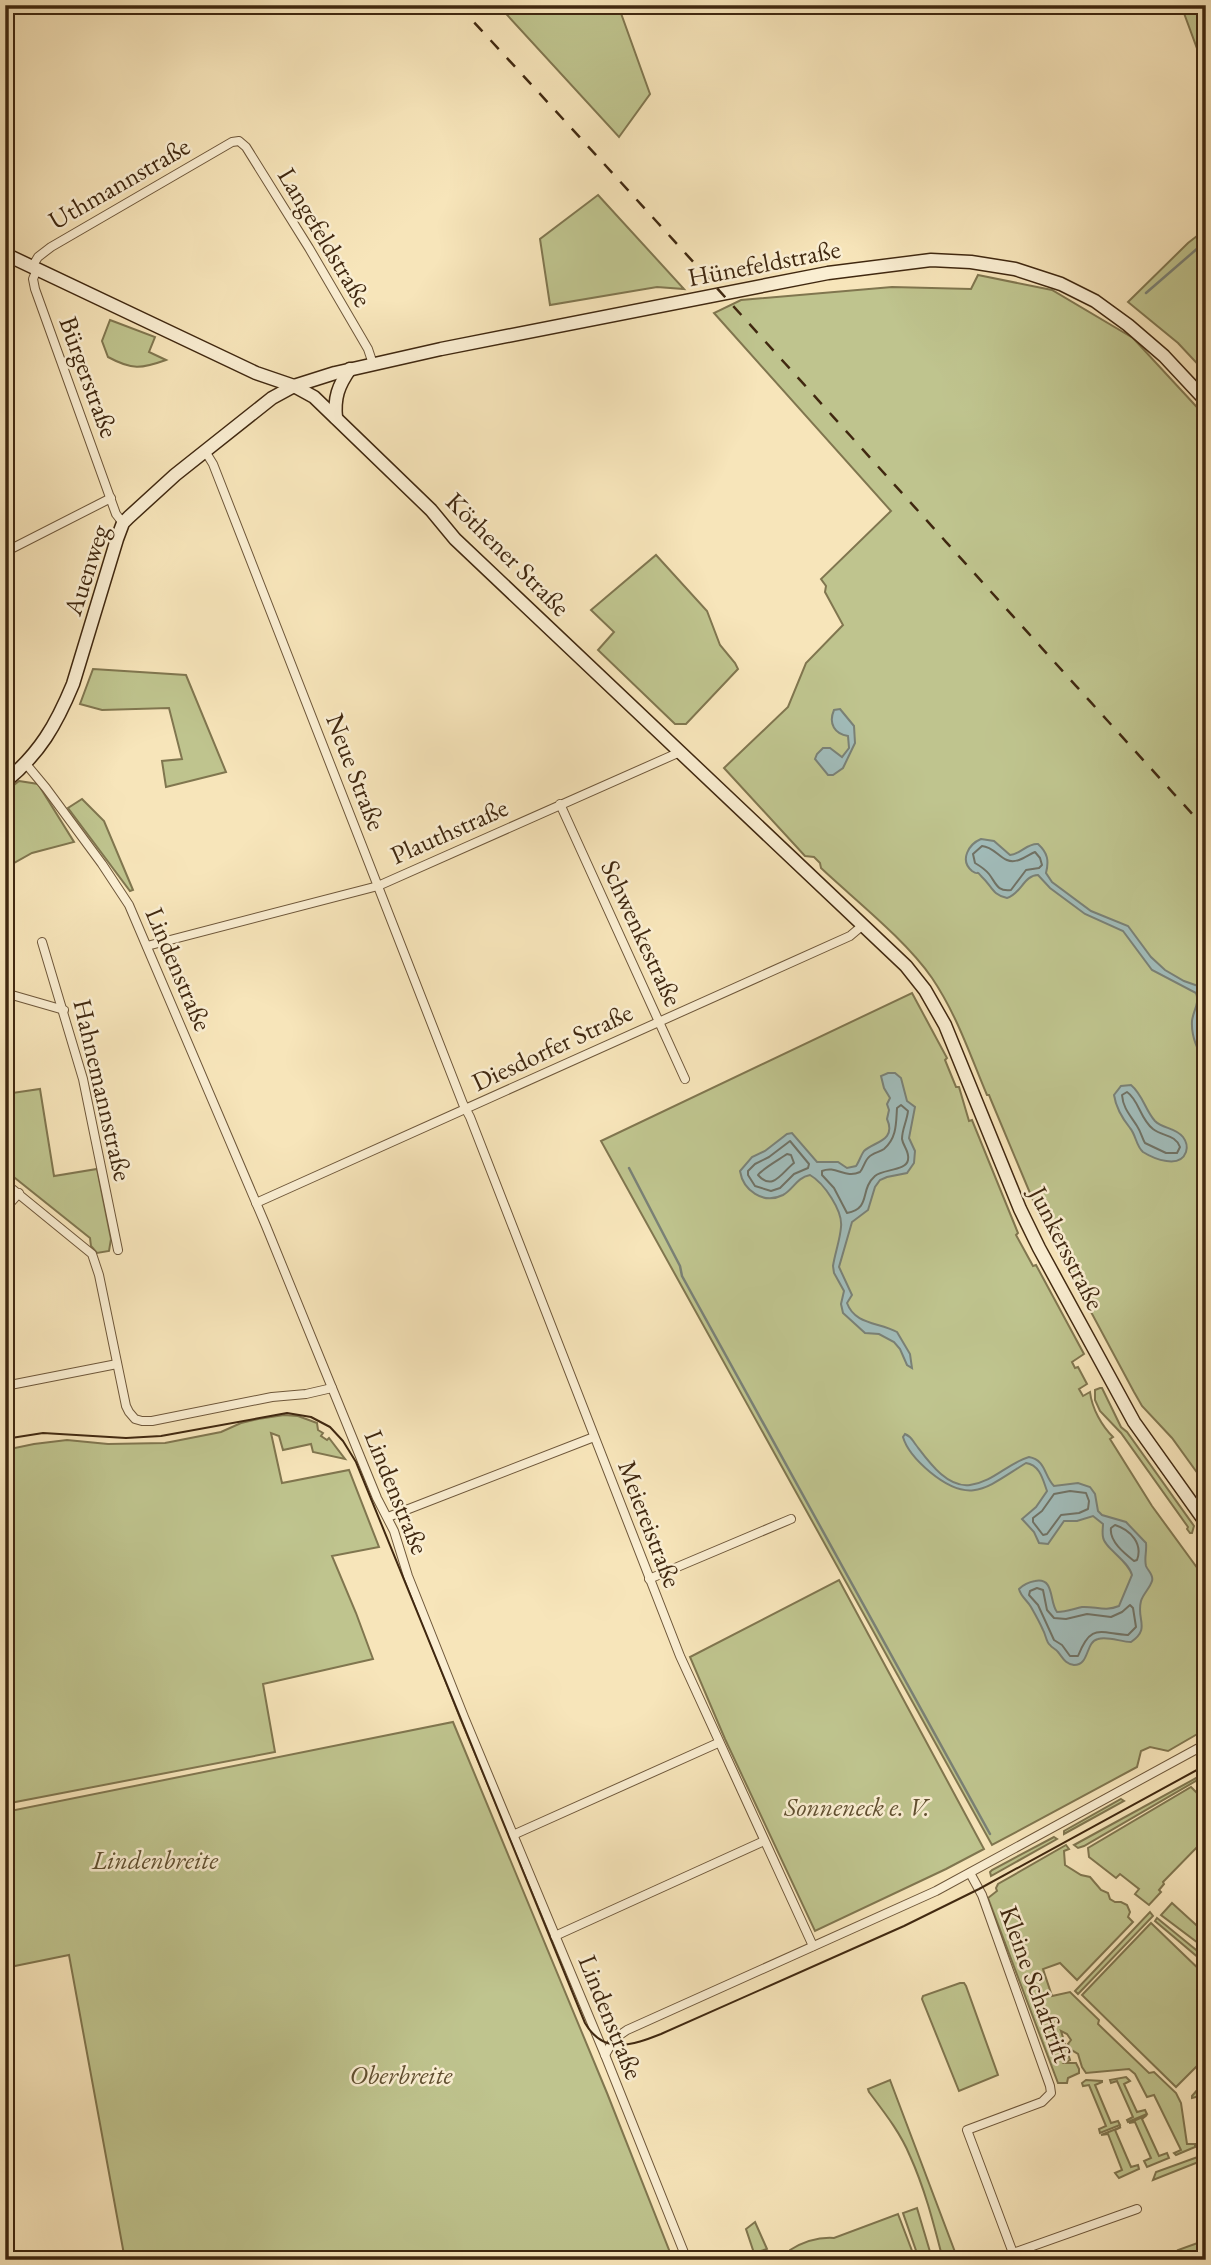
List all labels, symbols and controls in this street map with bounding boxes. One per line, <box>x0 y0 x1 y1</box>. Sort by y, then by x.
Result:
street label: Uthmannstraße <box>42 129 196 237</box>
street label: Langefeldstraße <box>270 161 380 313</box>
street label: Hünefeldstraße <box>685 232 843 294</box>
street label: Bürgerstraße <box>51 312 127 442</box>
street label: Köthener Straße <box>438 484 578 624</box>
street label: Auenweg <box>55 520 117 621</box>
street label: Neue Straße <box>318 709 394 835</box>
street label: Plauthstraße <box>385 790 513 872</box>
street label: Schwenkestraße <box>593 854 691 1012</box>
street label: Lindenstraße <box>138 902 220 1036</box>
street label: Diesdorfer Straße <box>466 995 638 1099</box>
street label: Hahnemannstraße <box>66 996 140 1184</box>
street label: Junkersstraße <box>1020 1179 1113 1316</box>
street label: Lindenstraße <box>357 1425 437 1559</box>
street label: Meiereistraße <box>610 1456 690 1592</box>
park label: Sonneneck e. V. <box>783 1790 931 1824</box>
park label: Lindenbreite <box>91 1843 219 1877</box>
street label: Kleine Schaftrift <box>992 1901 1080 2067</box>
street label: Lindenstraße <box>571 1950 651 2084</box>
park label: Oberbreite <box>350 2058 454 2092</box>

